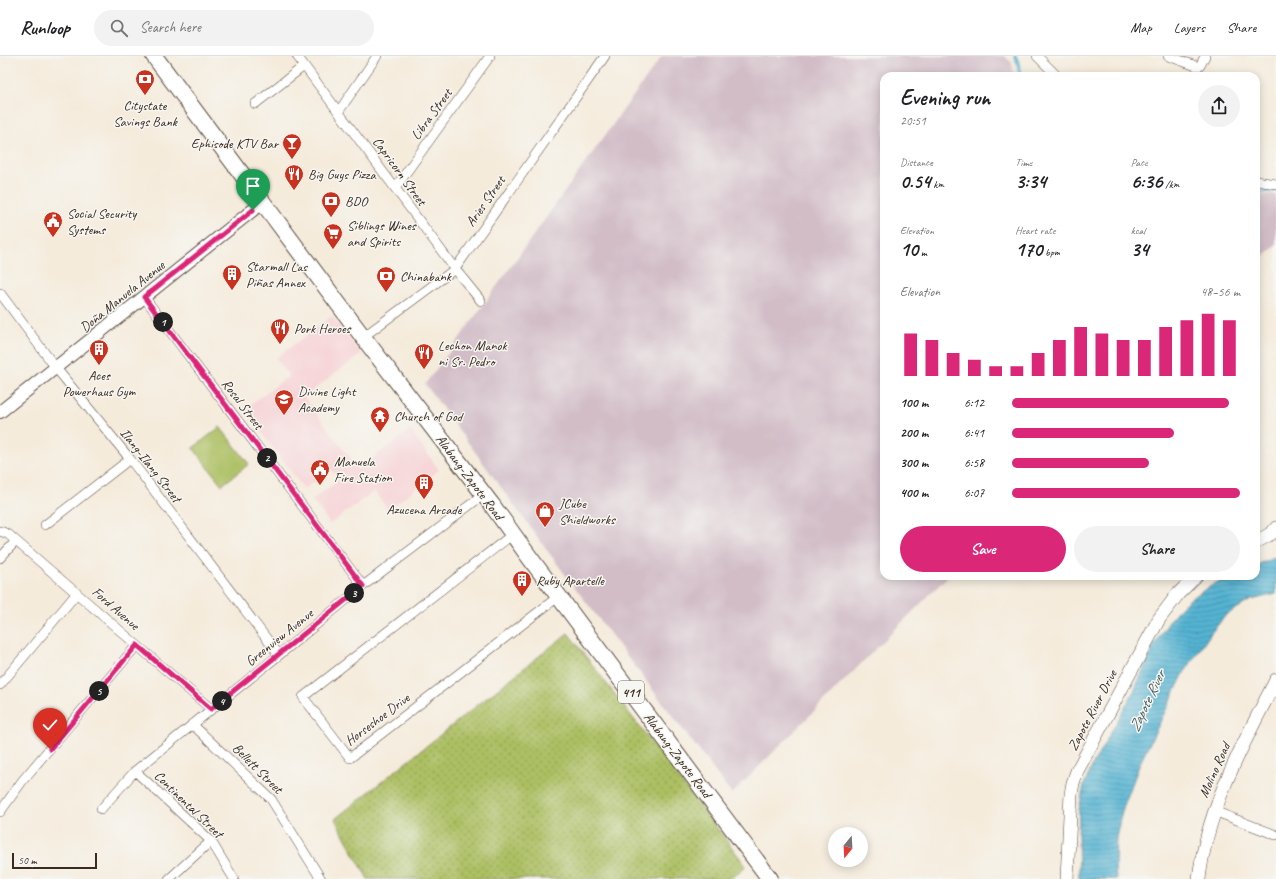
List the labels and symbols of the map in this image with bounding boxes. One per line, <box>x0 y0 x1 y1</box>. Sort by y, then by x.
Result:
bank icon: Citystate Savings Bank <box>134 68 156 96</box>
street label: Libra Street <box>407 84 456 143</box>
place label: Citystate Savings Bank <box>113 97 178 130</box>
bar icon: Ephisode KTV Bar <box>281 132 303 160</box>
street label: Capricorn Street <box>369 134 431 210</box>
place label: Ephisode KTV Bar <box>191 135 280 152</box>
restaurant icon: Big Guys Pizza <box>283 163 305 191</box>
place label: Big Guys Pizza <box>308 166 377 183</box>
pin <box>236 169 270 210</box>
street label: Aries Street <box>462 172 510 230</box>
bank icon: BDO <box>320 190 342 218</box>
place label: BDO <box>345 193 369 210</box>
place label: Social Security Systems <box>67 205 137 238</box>
public building icon: Social Security Systems <box>42 210 64 238</box>
place label: Siblings Wines and Spirits <box>347 217 417 250</box>
supermarket icon: Siblings Wines and Spirits <box>322 222 344 250</box>
street label: Doña Manuela Avenue <box>76 256 169 336</box>
place label: Starmall Las Piñas Annex <box>246 258 308 291</box>
building icon: Starmall Las Piñas Annex <box>221 263 243 291</box>
bank icon: Chinabank <box>375 265 397 293</box>
place label: Chinabank <box>400 268 452 285</box>
pin: 1 <box>153 312 173 332</box>
restaurant icon: Pork Heroes <box>269 317 291 345</box>
place label: Pork Heroes <box>294 320 352 337</box>
place label: Lechon Manok ni Sr. Pedro <box>438 337 508 370</box>
building icon: Aces Powerhaus Gym <box>88 338 110 366</box>
restaurant icon: Lechon Manok ni Sr. Pedro <box>413 342 435 370</box>
place label: Aces Powerhaus Gym <box>63 367 136 400</box>
street label: Rosal Street <box>218 376 268 434</box>
place label: Divine Light Academy <box>298 383 357 416</box>
school or university icon: Divine Light Academy <box>273 388 295 416</box>
temple icon: Church of God <box>369 405 391 433</box>
place label: Church of God <box>394 408 465 425</box>
street label: Ilang-Ilang Street <box>116 425 186 508</box>
street label: Alabang-Zapote Road <box>432 431 509 525</box>
pin: 2 <box>257 448 277 468</box>
place label: Manuela Fire Station <box>334 453 392 486</box>
public building icon: Manuela Fire Station <box>309 458 331 486</box>
building icon: Azucena Arcade <box>413 472 435 500</box>
place label: JCube Shieldworks <box>558 495 616 528</box>
shop icon: JCube Shieldworks <box>534 500 556 528</box>
place label: Azucena Arcade <box>387 501 463 518</box>
building icon: Ruby Apartelle <box>511 569 533 597</box>
place label: Ruby Apartelle <box>536 572 605 589</box>
street label: Ford Avenue <box>89 583 144 634</box>
pin: 3 <box>344 583 364 603</box>
street label: Greenview Avenue <box>242 604 318 670</box>
street label: Zapote River Drive <box>1064 666 1121 753</box>
water label: Zapote River <box>1125 666 1171 735</box>
pin: 5 <box>89 681 109 701</box>
road number: 411 <box>618 681 644 703</box>
street label: Horseshoe Drive <box>342 689 414 749</box>
pin: 4 <box>212 691 232 711</box>
pin <box>33 708 67 749</box>
street label: Alabang-Zapote Road <box>640 709 717 803</box>
street label: Molino Road <box>1195 738 1235 800</box>
street label: Bellett Street <box>229 740 287 798</box>
street label: Continental Street <box>151 767 228 843</box>
north arrow <box>828 827 868 867</box>
scale bar <box>12 851 97 870</box>

